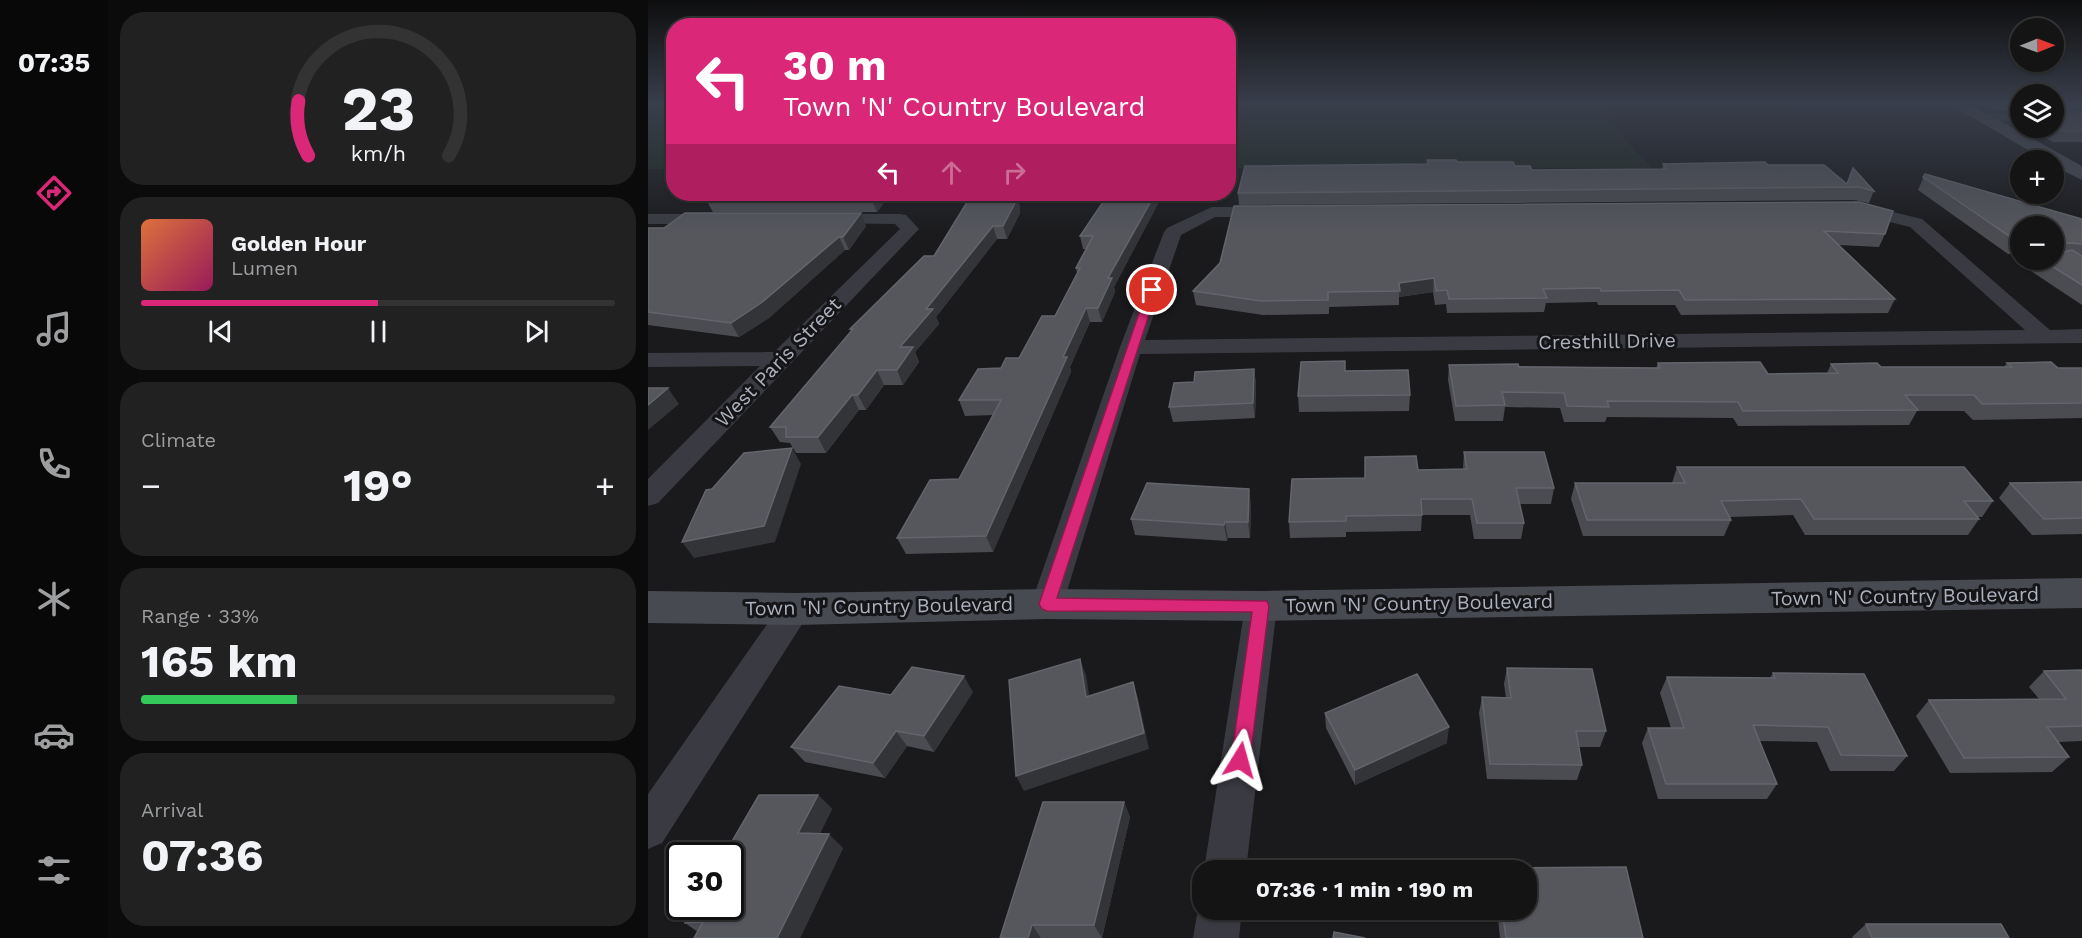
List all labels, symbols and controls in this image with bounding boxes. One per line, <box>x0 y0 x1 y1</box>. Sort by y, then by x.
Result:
north arrow <box>2010 18 2064 72</box>
map controls <box>2010 18 2064 270</box>
text: 30 m <box>783 41 887 90</box>
icon: left <box>684 42 762 120</box>
text: 07:35 <box>18 47 90 79</box>
text: 23 <box>341 72 415 145</box>
button: layers <box>2010 84 2064 138</box>
text: Town 'N' Country Boulevard <box>783 91 1145 123</box>
text: km/h <box>350 141 406 166</box>
button: + <box>2010 150 2064 204</box>
icon: left <box>872 156 905 189</box>
icon: ahead <box>935 156 968 189</box>
icon: right <box>998 156 1031 189</box>
icon: directions <box>33 172 75 214</box>
button: − <box>2010 216 2064 270</box>
text: Golden Hour <box>231 231 366 256</box>
text: Lumen <box>231 256 298 280</box>
pin <box>1126 264 1177 315</box>
icon: arrive <box>1135 273 1168 306</box>
street label: West Paris Street <box>710 292 846 432</box>
icon: music <box>33 308 75 350</box>
icon: previous <box>204 315 237 348</box>
icon: pause <box>362 315 395 348</box>
icon: next <box>520 315 553 348</box>
street label: Cresthill Drive <box>1538 328 1676 354</box>
text: Climate <box>141 428 216 452</box>
icon: phone <box>33 443 75 485</box>
text: 19° <box>343 459 413 512</box>
text: − <box>141 466 161 505</box>
text: + <box>595 466 615 505</box>
icon: climate <box>33 578 75 620</box>
street label: Town 'N' Country Boulevard <box>1771 582 2039 610</box>
street label: Town 'N' Country Boulevard <box>1285 589 1553 617</box>
street label: Town 'N' Country Boulevard <box>745 592 1013 620</box>
text: Range · 33% <box>141 604 259 628</box>
text: 165 km <box>141 635 298 688</box>
icon: car <box>33 714 75 756</box>
position arrow <box>1208 728 1272 792</box>
text: Arrival <box>141 798 203 822</box>
text: 07:36 <box>141 829 263 882</box>
speed limit sign: 30 <box>666 842 744 920</box>
icon: filters <box>33 849 75 891</box>
text: 07:36 · 1 min · 190 m <box>1256 877 1473 902</box>

